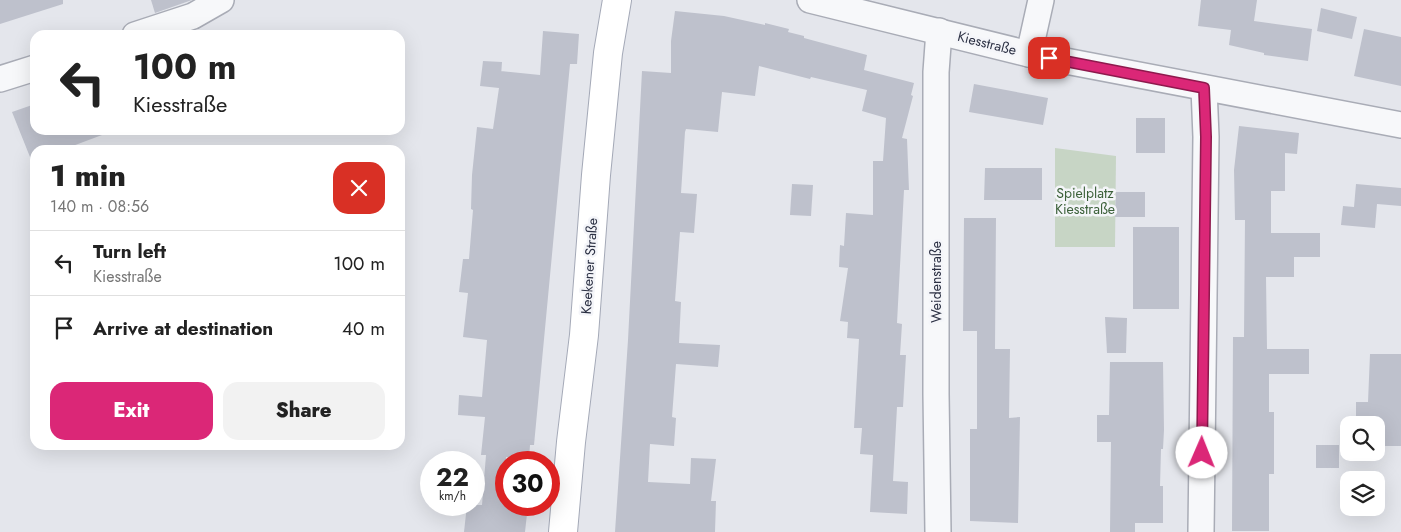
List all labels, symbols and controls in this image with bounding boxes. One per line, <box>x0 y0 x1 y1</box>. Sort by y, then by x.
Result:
street label: Kiesstraße <box>955 26 1019 60</box>
pin <box>1028 37 1070 79</box>
text: 100 m <box>133 42 236 92</box>
icon: arrive <box>1035 44 1063 72</box>
icon: left <box>50 50 115 115</box>
text: Kiesstraße <box>133 88 227 120</box>
text: 1 min <box>50 154 126 197</box>
button: close <box>333 162 385 214</box>
park label: Spielplatz Kiesstraße <box>1055 183 1115 219</box>
text: 140 m · 08:56 <box>50 195 149 218</box>
street label: Keekener Straße <box>576 217 602 315</box>
text: Turn left <box>93 238 166 265</box>
street label: Weidenstraße <box>926 241 946 323</box>
icon: left <box>50 249 78 277</box>
text: 100 m <box>333 250 385 277</box>
text: Kiesstraße <box>93 265 162 288</box>
icon: arrive <box>50 314 78 342</box>
text: Arrive at destination <box>93 315 273 342</box>
text: 40 m <box>342 315 385 342</box>
button: Exit <box>50 382 213 440</box>
button: Share <box>223 382 385 440</box>
map controls <box>1340 416 1385 516</box>
button: search <box>1340 416 1385 461</box>
position arrow <box>1175 426 1227 478</box>
speed limit sign: 30 <box>495 451 560 516</box>
text: 22 <box>436 459 469 495</box>
button: layers <box>1340 471 1385 516</box>
text: km/h <box>439 487 466 505</box>

